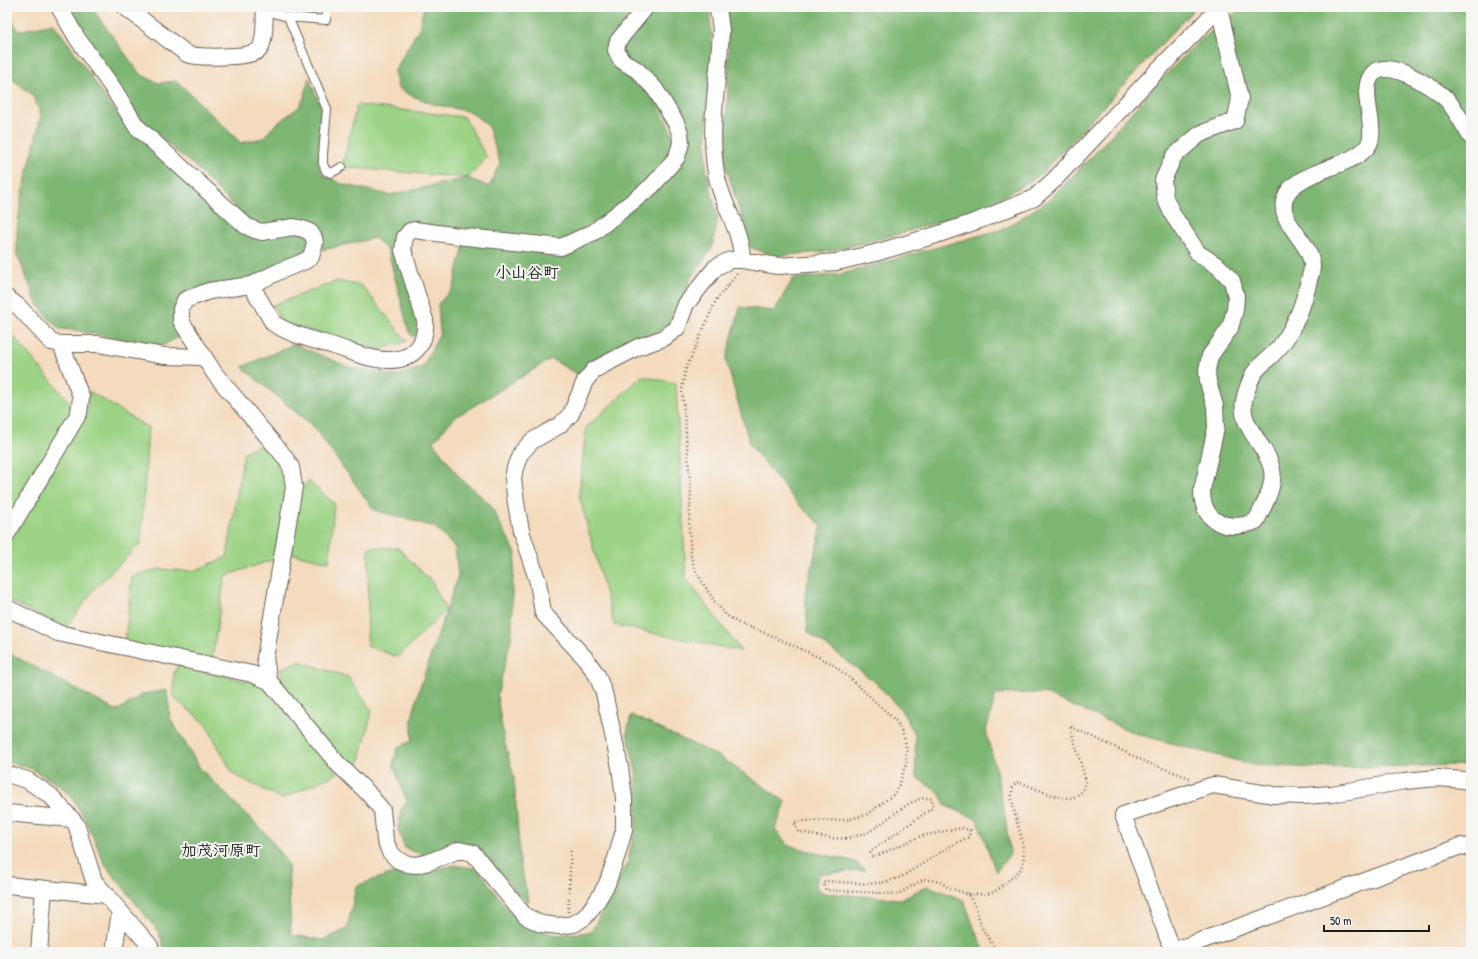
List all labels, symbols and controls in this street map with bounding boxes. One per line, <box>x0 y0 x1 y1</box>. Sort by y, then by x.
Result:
district label: 小山谷町 <box>495 261 559 283</box>
district label: 加茂河原町 <box>181 839 261 861</box>
scale bar <box>1324 907 1429 933</box>
text: 50 m <box>1330 912 1351 929</box>

